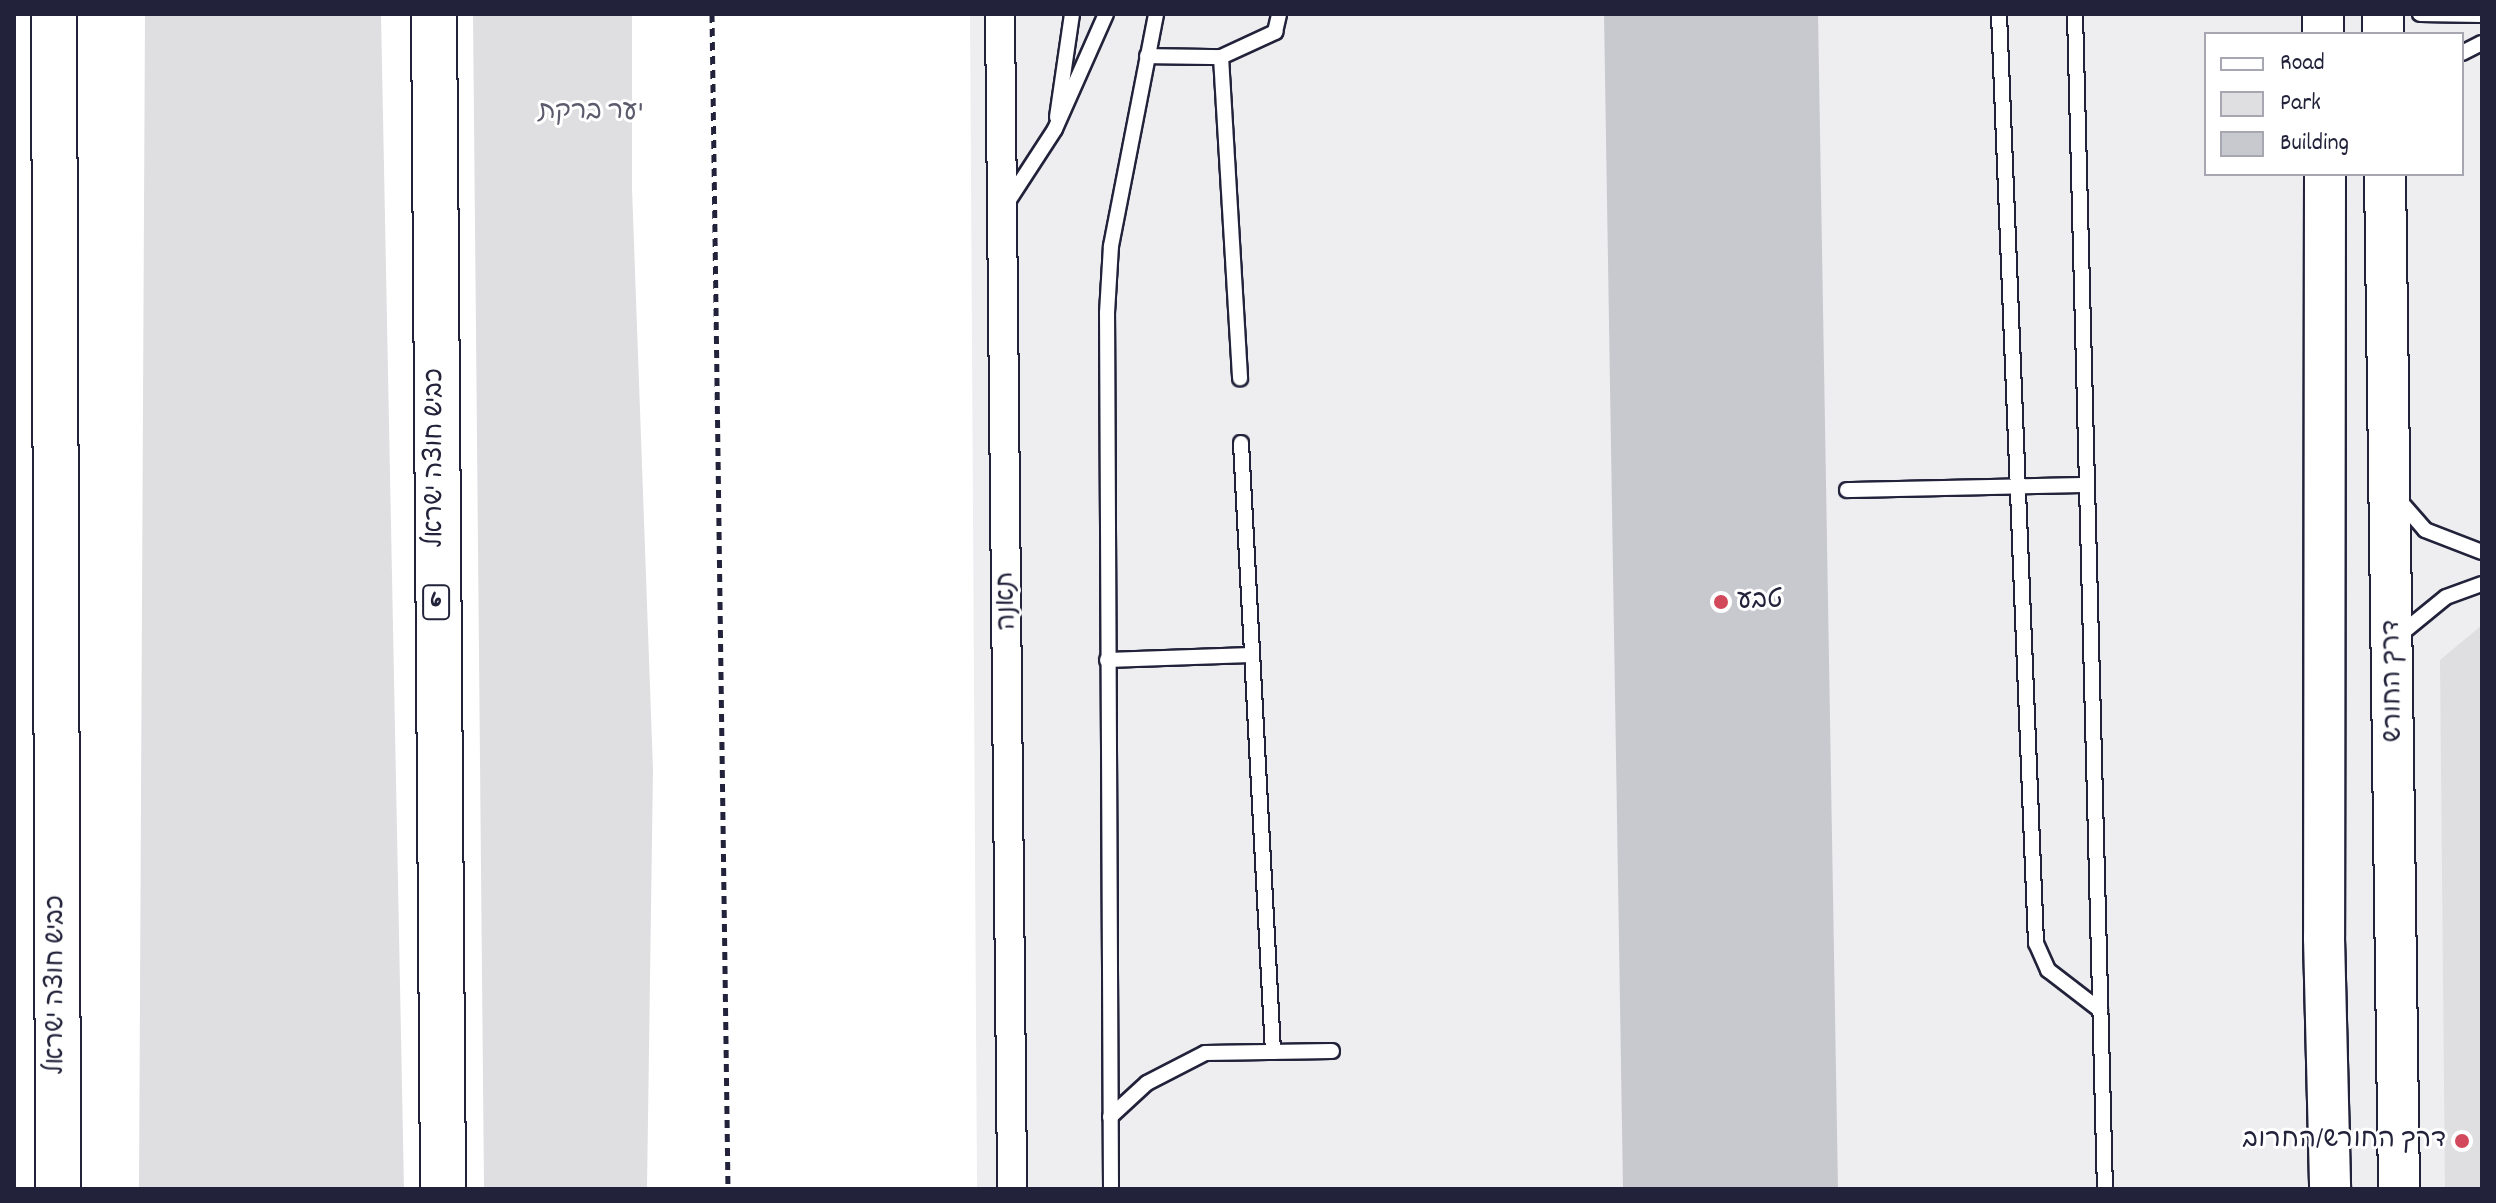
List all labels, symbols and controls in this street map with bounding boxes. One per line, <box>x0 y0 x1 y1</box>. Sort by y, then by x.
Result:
legend <box>2204 32 2464 176</box>
text: Road <box>2280 47 2325 81</box>
text: Park <box>2280 87 2321 121</box>
park label: יער ברקת <box>538 97 644 129</box>
text: Building <box>2280 127 2349 161</box>
street label: כביש חוצה ישראל <box>420 368 452 548</box>
street label: תאנה <box>992 571 1024 631</box>
road number: 6 <box>422 582 450 622</box>
place label: טבע <box>1737 586 1783 618</box>
marker: טבע <box>1712 593 1730 611</box>
street label: דרך החורש <box>2377 619 2411 743</box>
street label: כביש חוצה ישראל <box>41 895 73 1075</box>
place label: דרך החורש/החרוב <box>2242 1125 2446 1157</box>
marker: דרך החורש/החרוב <box>2453 1132 2471 1150</box>

